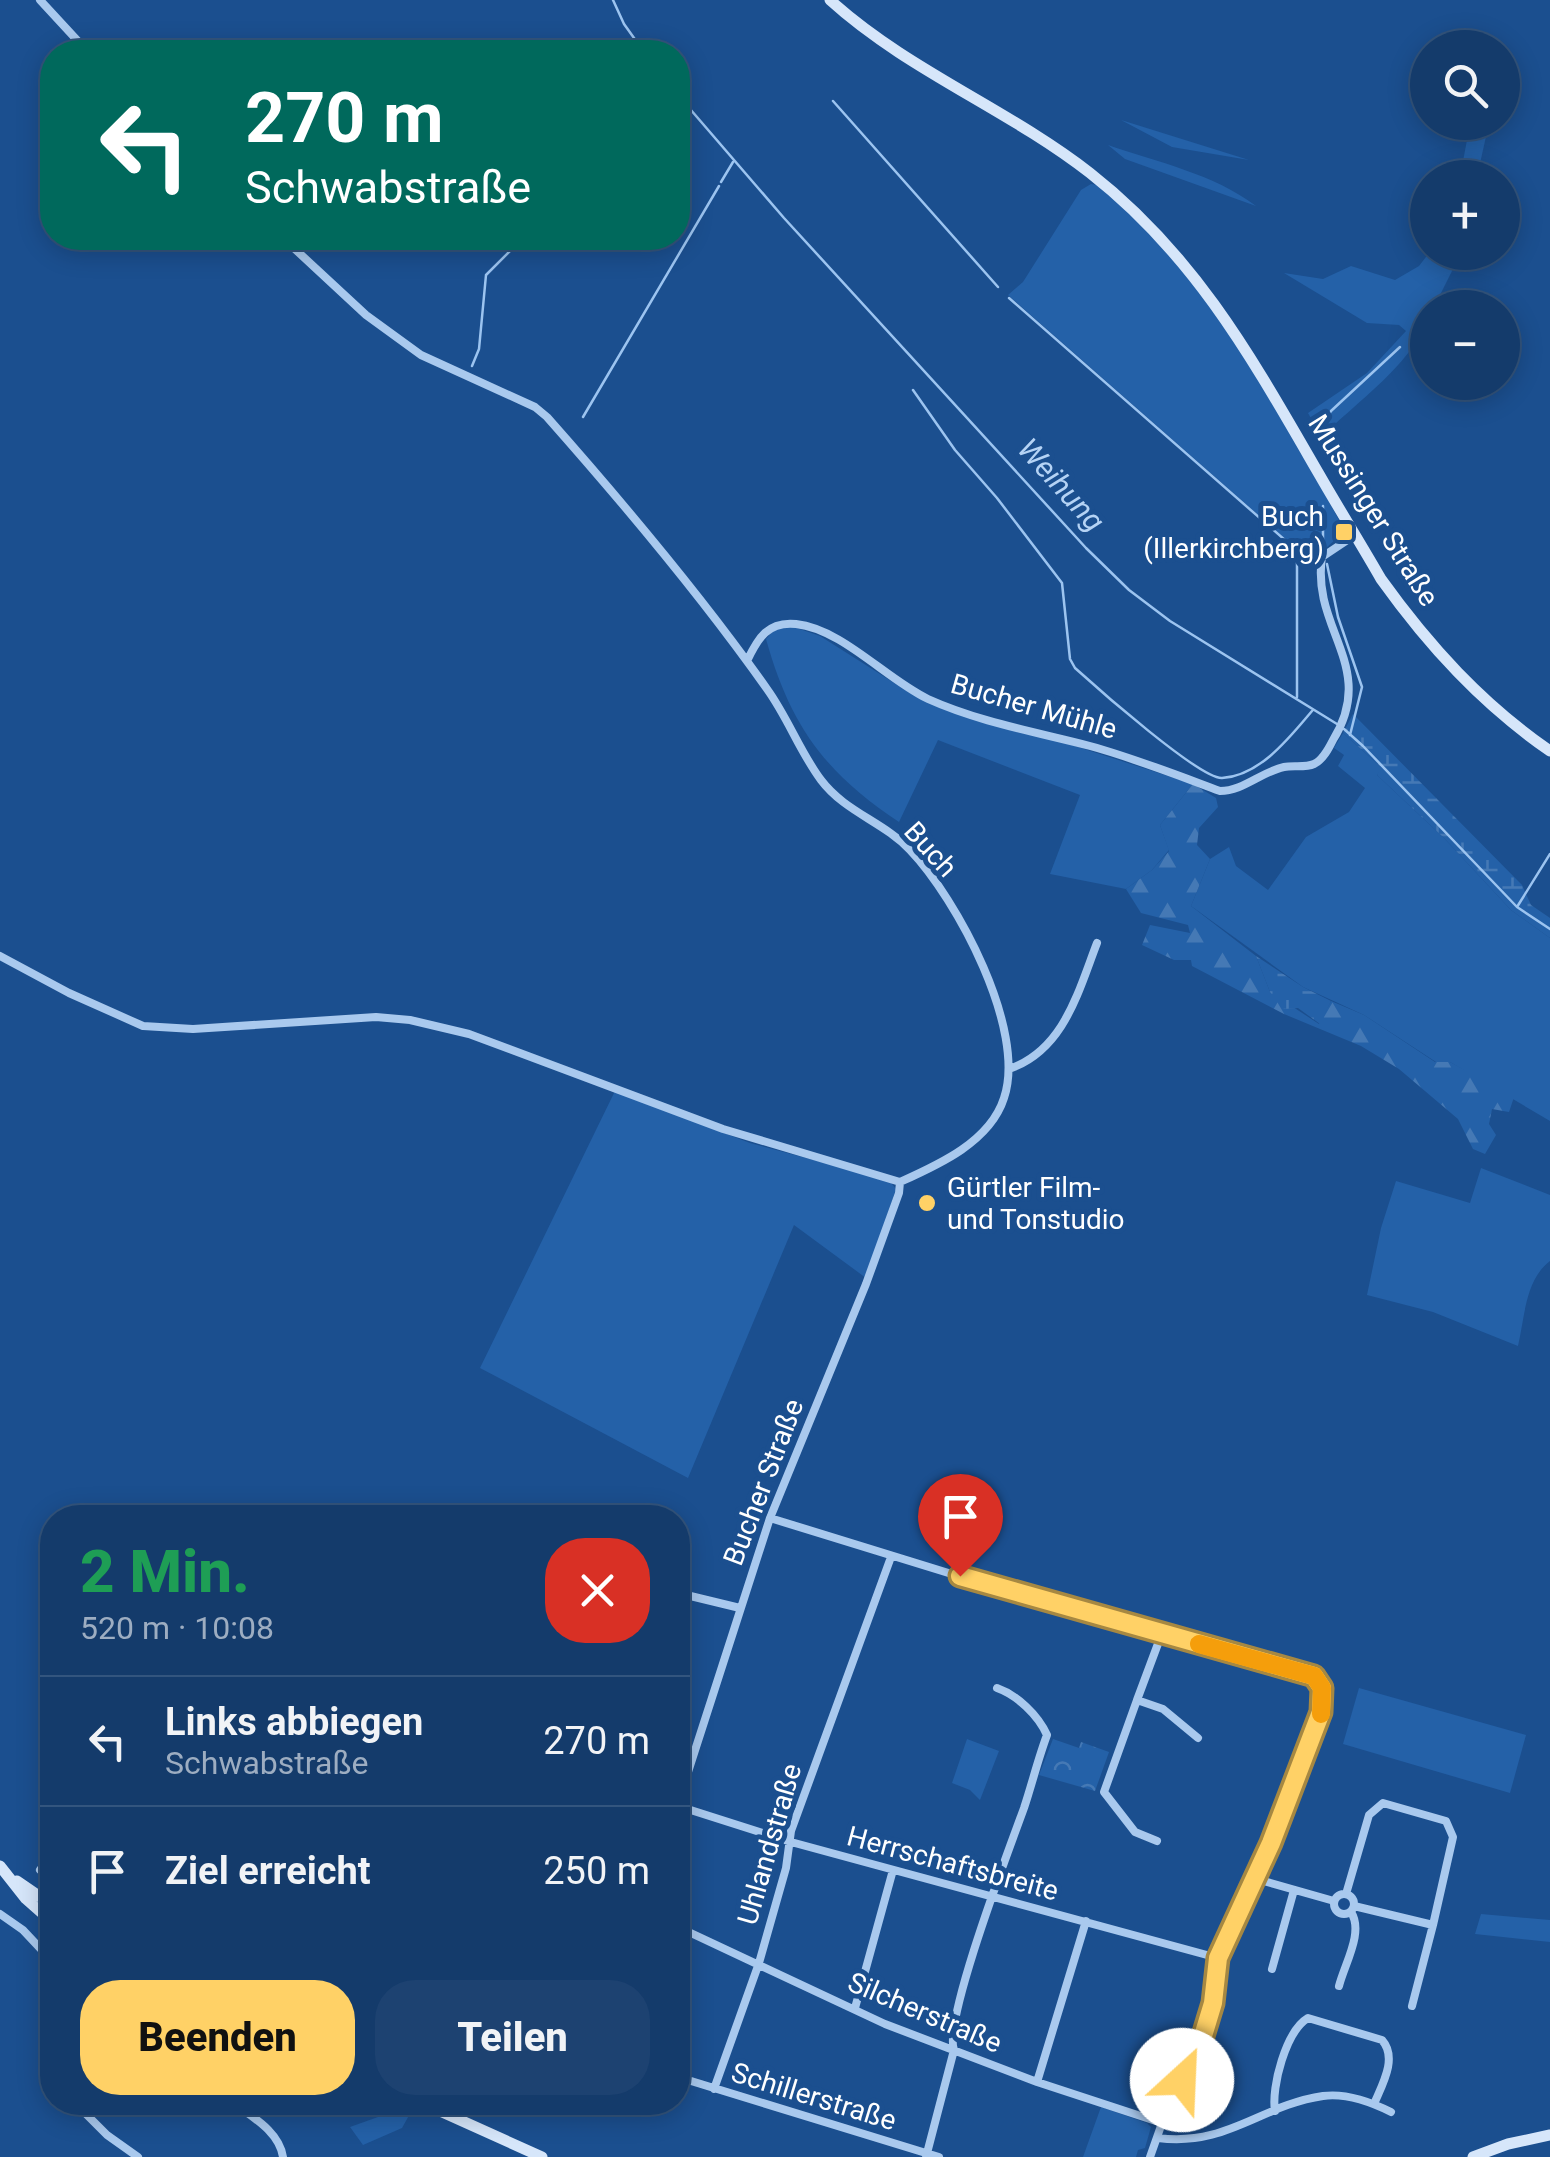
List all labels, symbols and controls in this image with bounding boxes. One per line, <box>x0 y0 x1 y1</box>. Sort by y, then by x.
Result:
map controls <box>1410 30 1520 400</box>
button: search <box>1410 30 1520 140</box>
text: 270 m <box>245 77 444 159</box>
icon: left <box>80 80 210 210</box>
button: + <box>1410 160 1520 270</box>
text: Schwabstraße <box>245 161 531 214</box>
button: − <box>1410 290 1520 400</box>
street label: Mussinger Straße <box>1301 408 1446 612</box>
water label: Weihung <box>1011 431 1112 538</box>
place label: Buch (Illerkirchberg) <box>1143 500 1324 565</box>
marker: Buch (Illerkirchberg) <box>1333 521 1355 543</box>
street label: Bucher Mühle <box>947 667 1121 746</box>
street label: Buch <box>897 815 964 884</box>
place label: Gürtler Film- und Tonstudio <box>947 1171 1125 1236</box>
marker: Gürtler Film- und Tonstudio <box>916 1192 938 1214</box>
street label: Bucher Straße <box>717 1394 810 1570</box>
pin <box>918 1474 1003 1577</box>
icon: arrive <box>933 1489 988 1544</box>
text: 2 Min. <box>80 1536 250 1607</box>
button: close <box>545 1538 650 1643</box>
text: 520 m · 10:08 <box>80 1609 274 1647</box>
text: Links abbiegen <box>165 1700 423 1744</box>
icon: left <box>80 1714 135 1769</box>
text: 270 m <box>543 1719 650 1763</box>
text: Schwabstraße <box>165 1744 368 1782</box>
street label: Uhlandstraße <box>731 1760 808 1929</box>
street label: Herrschaftsbreite <box>844 1819 1062 1908</box>
icon: arrive <box>80 1844 135 1899</box>
text: Ziel erreicht <box>165 1849 371 1893</box>
text: 250 m <box>543 1849 650 1893</box>
street label: Silcherstraße <box>843 1965 1007 2060</box>
button: Beenden <box>80 1980 355 2095</box>
button: Teilen <box>375 1980 650 2095</box>
position arrow <box>1130 2028 1234 2132</box>
street label: Schillerstraße <box>727 2056 900 2137</box>

